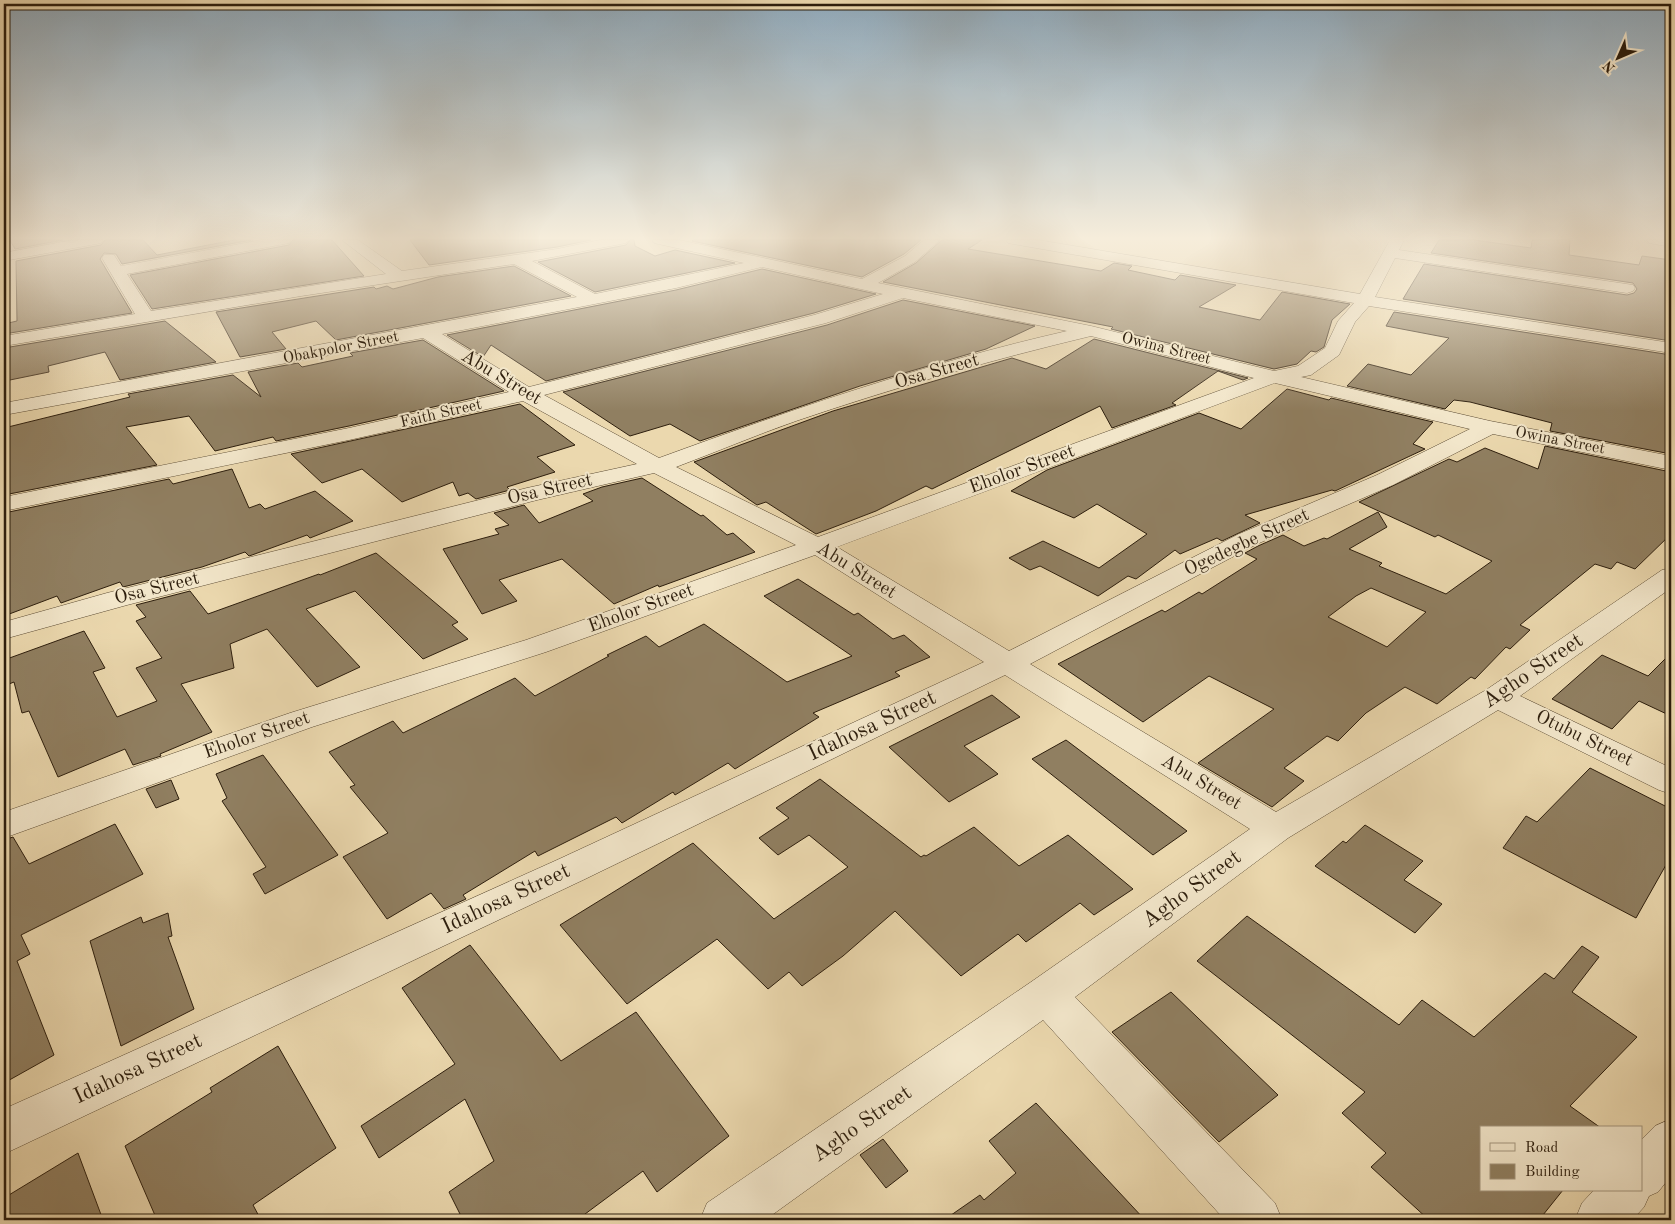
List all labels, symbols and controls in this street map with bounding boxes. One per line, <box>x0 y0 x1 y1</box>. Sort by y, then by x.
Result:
north arrow <box>1592 32 1642 82</box>
text: N <box>1601 58 1618 75</box>
street label: Obakpolor Street <box>282 329 401 367</box>
street label: Owina Street <box>1120 330 1213 368</box>
street label: Abu Street <box>458 347 544 409</box>
street label: Osa Street <box>893 351 981 393</box>
street label: Faith Street <box>399 397 484 431</box>
street label: Owina Street <box>1514 424 1607 458</box>
street label: Eholor Street <box>967 442 1077 498</box>
street label: Osa Street <box>506 471 594 509</box>
street label: Ogedegbe Street <box>1182 506 1312 580</box>
street label: Abu Street <box>813 539 899 603</box>
street label: Osa Street <box>113 569 201 609</box>
street label: Eholor Street <box>586 581 696 637</box>
street label: Agho Street <box>1479 629 1587 713</box>
street label: Idahosa Street <box>804 687 940 765</box>
street label: Otubu Street <box>1532 707 1636 771</box>
street label: Eholor Street <box>201 709 313 763</box>
street label: Abu Street <box>1158 752 1244 814</box>
street label: Agho Street <box>1139 846 1245 932</box>
street label: Idahosa Street <box>438 860 574 938</box>
street label: Idahosa Street <box>70 1030 206 1108</box>
street label: Agho Street <box>808 1082 916 1166</box>
legend <box>1480 1126 1642 1192</box>
text: Road <box>1525 1141 1559 1156</box>
text: Building <box>1525 1165 1580 1180</box>

